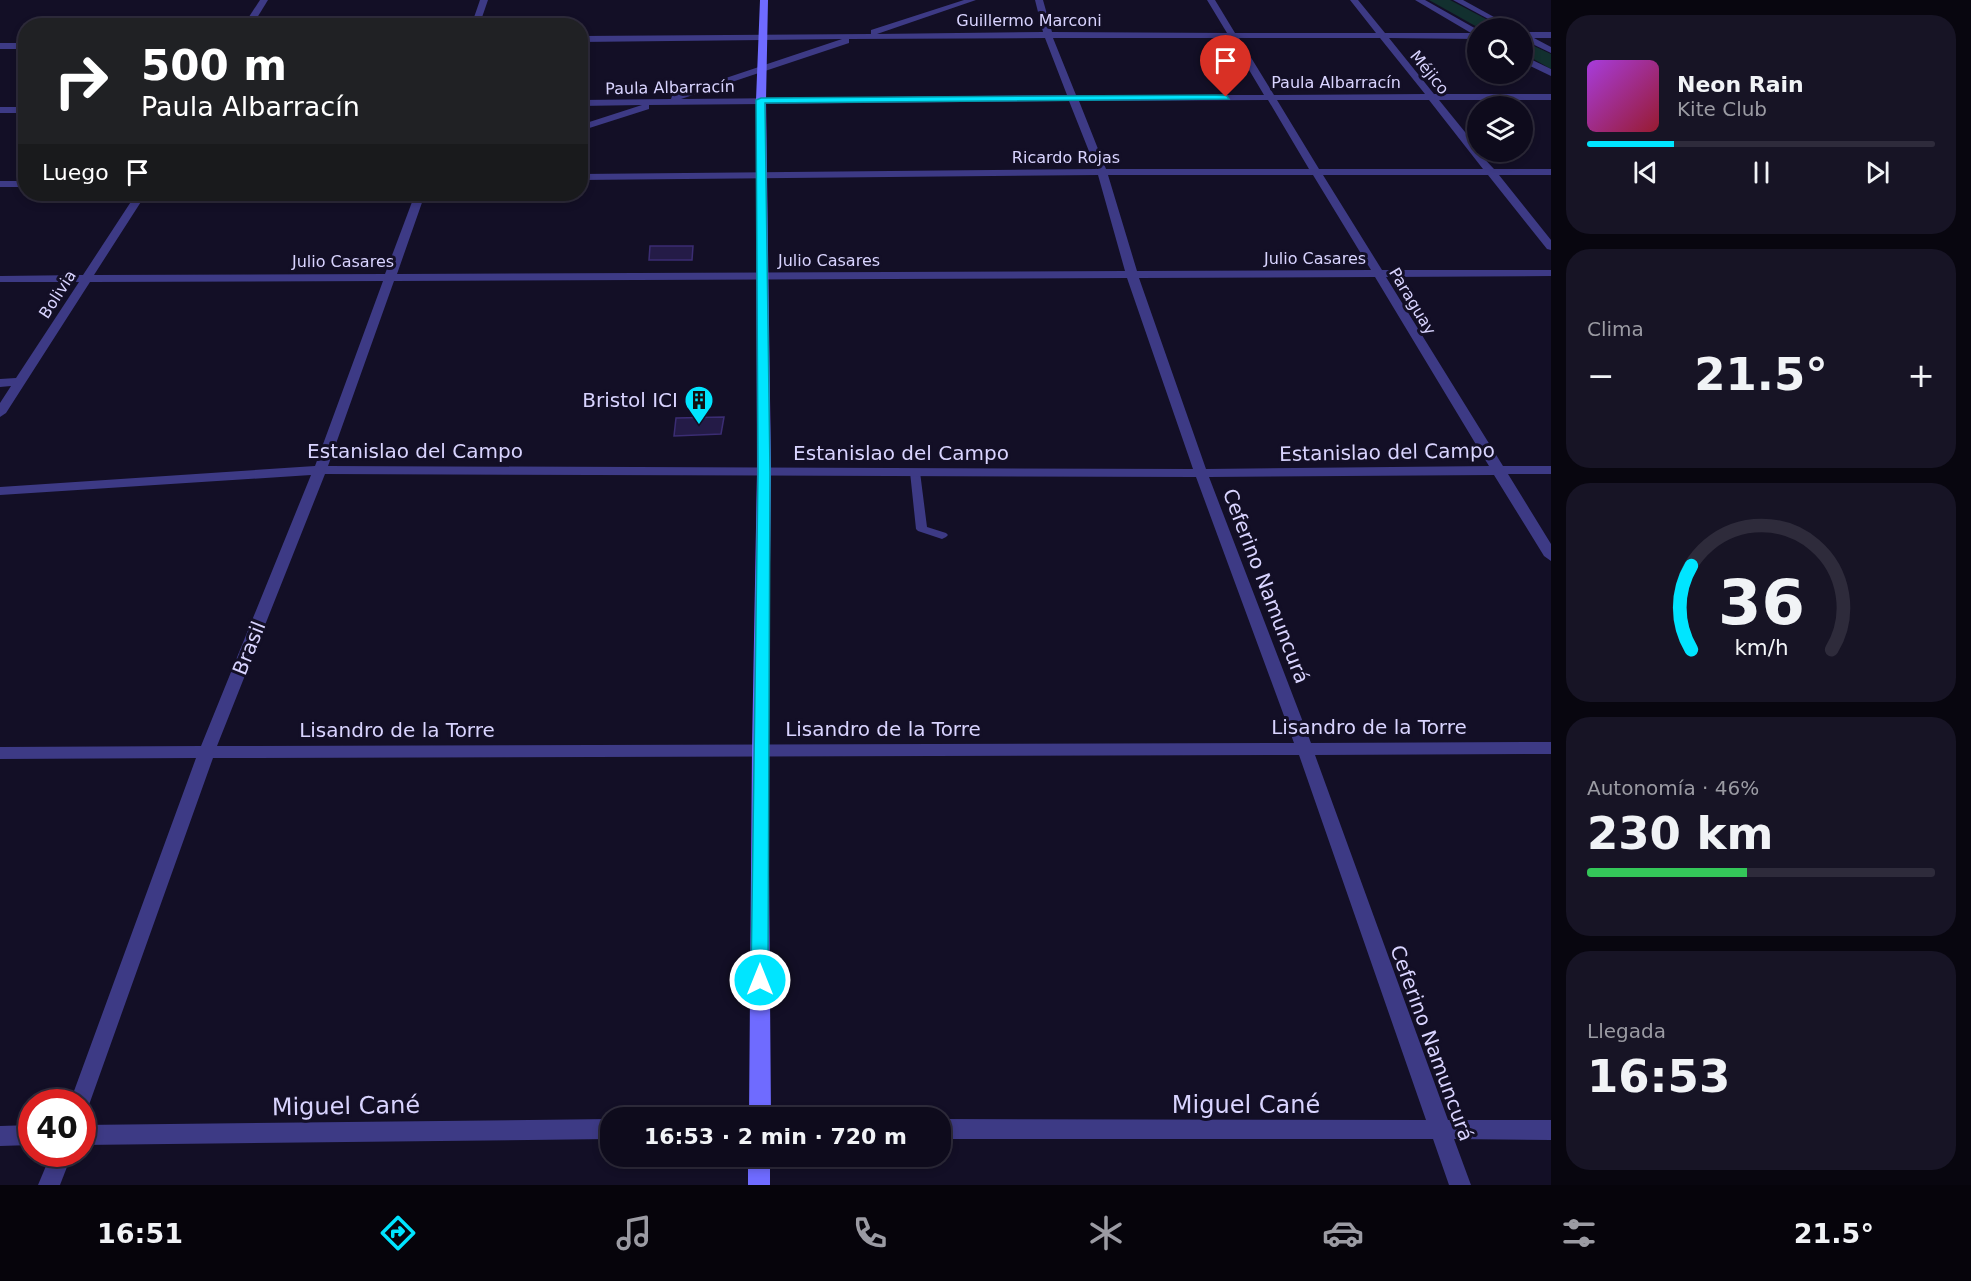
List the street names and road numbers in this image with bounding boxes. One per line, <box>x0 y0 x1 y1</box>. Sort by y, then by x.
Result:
street label: Guillermo Marconi <box>956 11 1102 30</box>
street label: Méjico <box>1406 46 1453 98</box>
street label: Paula Albarracín <box>1271 73 1401 92</box>
street label: Paula Albarracín <box>605 77 735 98</box>
street label: Ricardo Rojas <box>1012 148 1120 167</box>
street label: Julio Casares <box>1263 249 1366 268</box>
street label: Julio Casares <box>777 251 880 270</box>
street label: Julio Casares <box>291 252 394 271</box>
street label: Paraguay <box>1385 264 1440 338</box>
street label: Bolivia <box>35 267 80 322</box>
street label: Estanislao del Campo <box>1279 438 1495 466</box>
street label: Estanislao del Campo <box>307 439 523 463</box>
street label: Estanislao del Campo <box>793 441 1009 465</box>
street label: Ceferino Namuncurá <box>1218 485 1314 687</box>
street label: Brasil <box>227 618 271 678</box>
street label: Lisandro de la Torre <box>1271 715 1467 739</box>
street label: Lisandro de la Torre <box>785 717 981 741</box>
street label: Lisandro de la Torre <box>299 718 495 742</box>
street label: Ceferino Namuncurá <box>1385 942 1479 1144</box>
street label: Miguel Cané <box>272 1091 420 1121</box>
street label: Miguel Cané <box>1172 1091 1320 1119</box>

